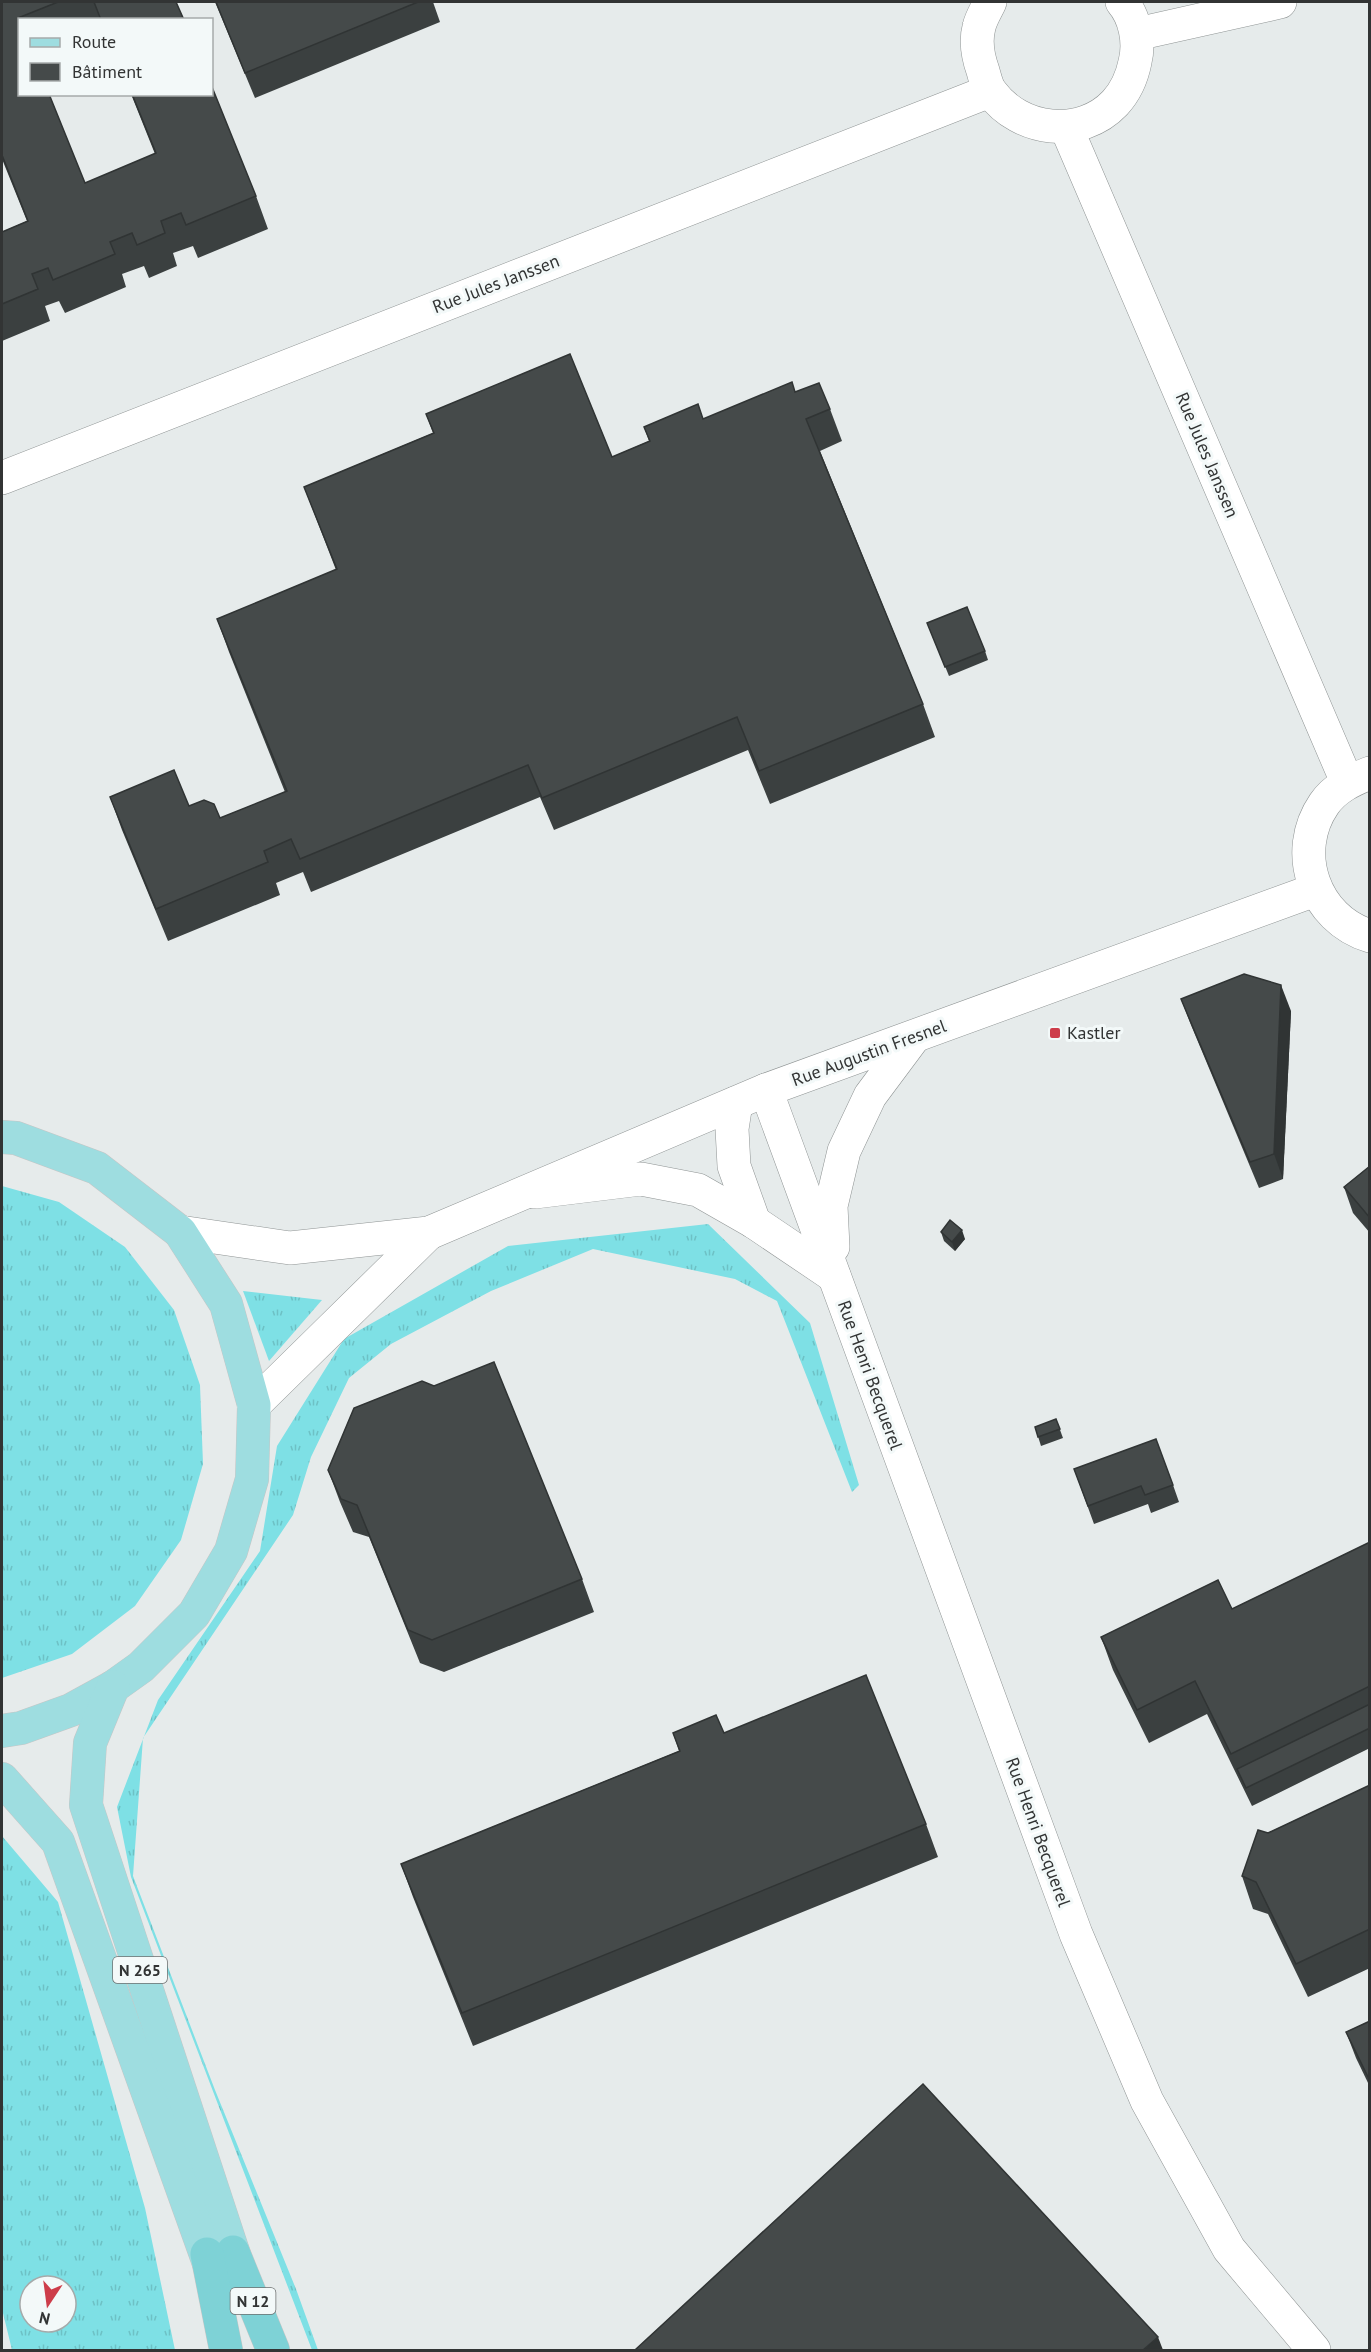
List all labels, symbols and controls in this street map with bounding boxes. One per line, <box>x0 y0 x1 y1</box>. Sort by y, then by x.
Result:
legend <box>18 18 213 96</box>
text: Route <box>72 30 116 53</box>
text: Bâtiment <box>72 60 142 83</box>
street label: Rue Jules Janssen <box>429 249 563 318</box>
street label: Rue Jules Janssen <box>1171 389 1244 521</box>
street label: Rue Augustin Fresnel <box>788 1014 950 1091</box>
place label: Kastler <box>1067 1021 1121 1044</box>
marker: Kastler <box>1048 1026 1062 1040</box>
street label: Rue Henri Becquerel <box>833 1297 908 1453</box>
street label: Rue Henri Becquerel <box>1001 1754 1076 1910</box>
road number: N 265 <box>113 1957 167 1983</box>
north arrow <box>18 2274 78 2334</box>
road number: N 12 <box>230 2288 276 2314</box>
text: N <box>37 2308 52 2330</box>

